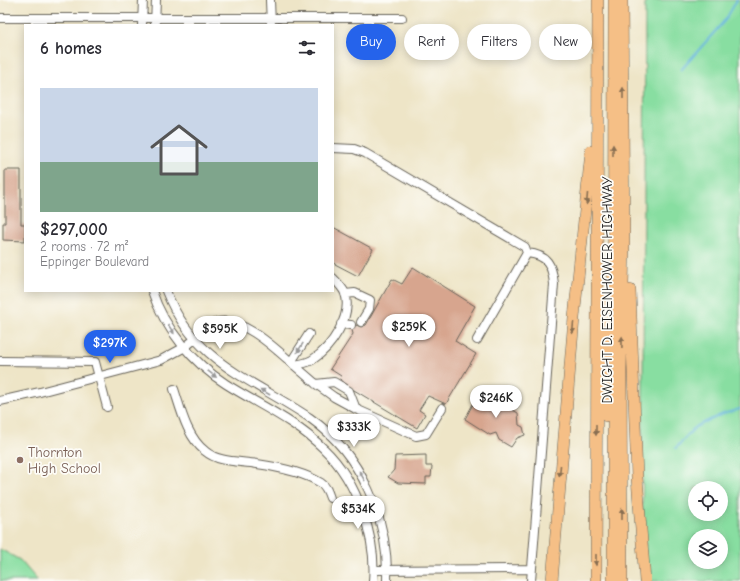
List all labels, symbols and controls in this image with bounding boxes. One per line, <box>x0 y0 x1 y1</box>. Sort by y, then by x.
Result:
chip: Buy <box>346 24 396 60</box>
chip: Rent <box>404 24 459 60</box>
chip: Filters <box>467 24 531 60</box>
chip: New <box>539 24 592 60</box>
icon: filters <box>296 37 318 59</box>
text: 6 homes <box>40 39 102 58</box>
one-way arrow <box>620 86 626 99</box>
icon: home <box>143 114 215 186</box>
one-way arrow <box>610 143 616 156</box>
street label: DWIGHT D. EISENHOWER HIGHWAY <box>599 176 616 404</box>
one-way arrow <box>584 193 590 205</box>
text: $297,000 <box>40 220 108 239</box>
text: 2 rooms · 72 m² <box>40 239 128 254</box>
text: Eppinger Boulevard <box>40 254 149 269</box>
pin: $259K <box>381 314 437 348</box>
pin: $595K <box>192 316 248 350</box>
text: $259K <box>391 319 427 334</box>
text: $595K <box>202 321 238 336</box>
one-way arrow <box>569 322 576 334</box>
one-way arrow <box>167 324 175 334</box>
pin: $297K <box>82 330 138 364</box>
text: $297K <box>93 335 127 350</box>
one-way arrow <box>619 335 625 348</box>
one-way arrow <box>296 343 304 353</box>
one-way arrow <box>207 370 218 379</box>
pin: $246K <box>468 385 524 419</box>
one-way arrow <box>260 388 271 395</box>
text: $246K <box>479 390 513 405</box>
pin: $333K <box>326 414 382 448</box>
text: $333K <box>337 419 371 434</box>
one-way arrow <box>593 424 599 437</box>
place label: Thornton High School <box>28 444 101 477</box>
marker: Thornton High School <box>15 455 25 465</box>
one-way arrow <box>557 465 564 477</box>
one-way arrow <box>358 470 365 482</box>
map controls <box>688 481 728 569</box>
button: locate <box>688 481 728 521</box>
pin: $534K <box>330 496 386 530</box>
text: $534K <box>341 501 375 516</box>
one-way arrow <box>619 507 625 520</box>
button: layers <box>688 529 728 569</box>
one-way arrow <box>593 554 599 567</box>

